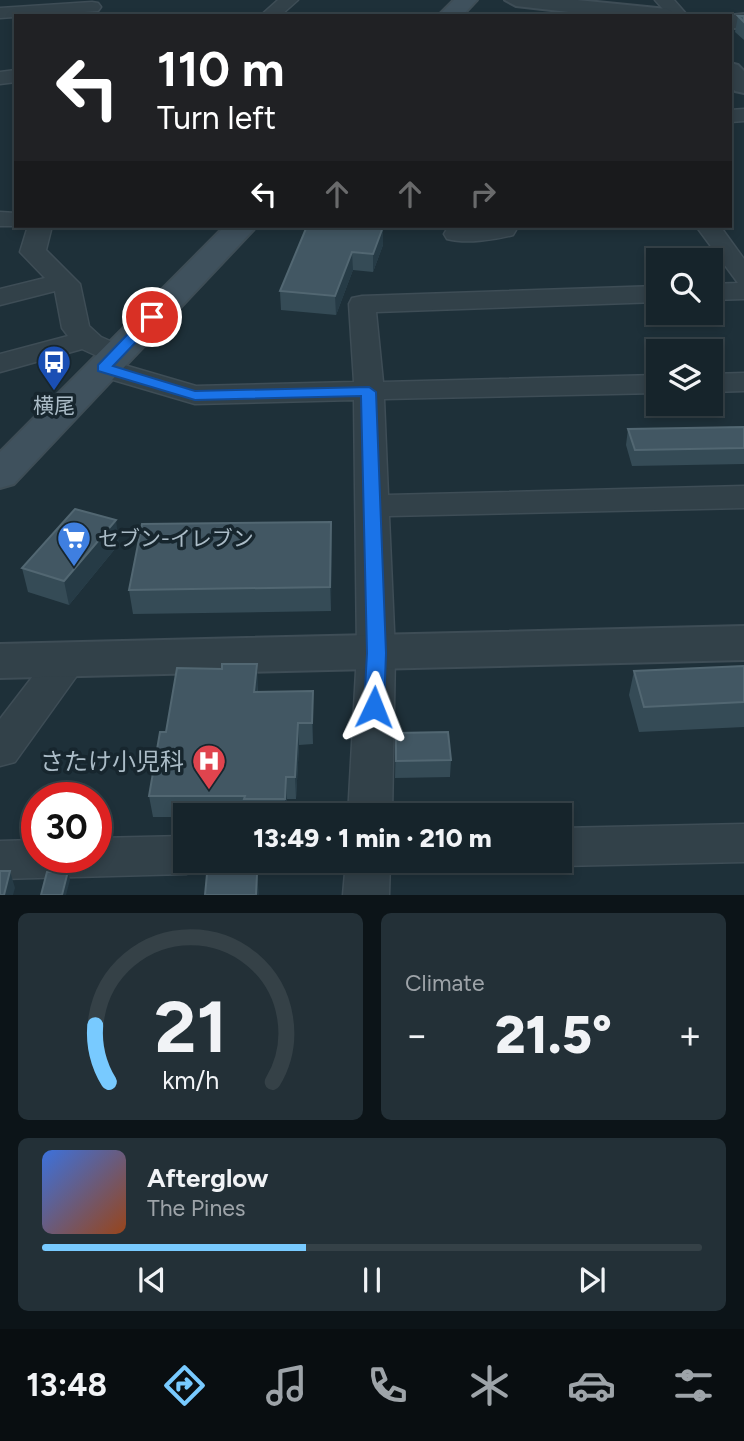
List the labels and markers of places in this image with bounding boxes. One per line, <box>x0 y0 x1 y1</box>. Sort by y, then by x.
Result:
pin <box>122 287 182 347</box>
bus stop icon: 横尾 <box>35 343 73 392</box>
place label: 横尾 <box>33 393 75 418</box>
supermarket icon: セブン-イレブン <box>55 519 93 568</box>
place label: セブン-イレブン <box>98 526 254 551</box>
hospital icon: さたけ小児科 <box>190 742 228 791</box>
place label: さたけ小児科 <box>40 747 184 776</box>

